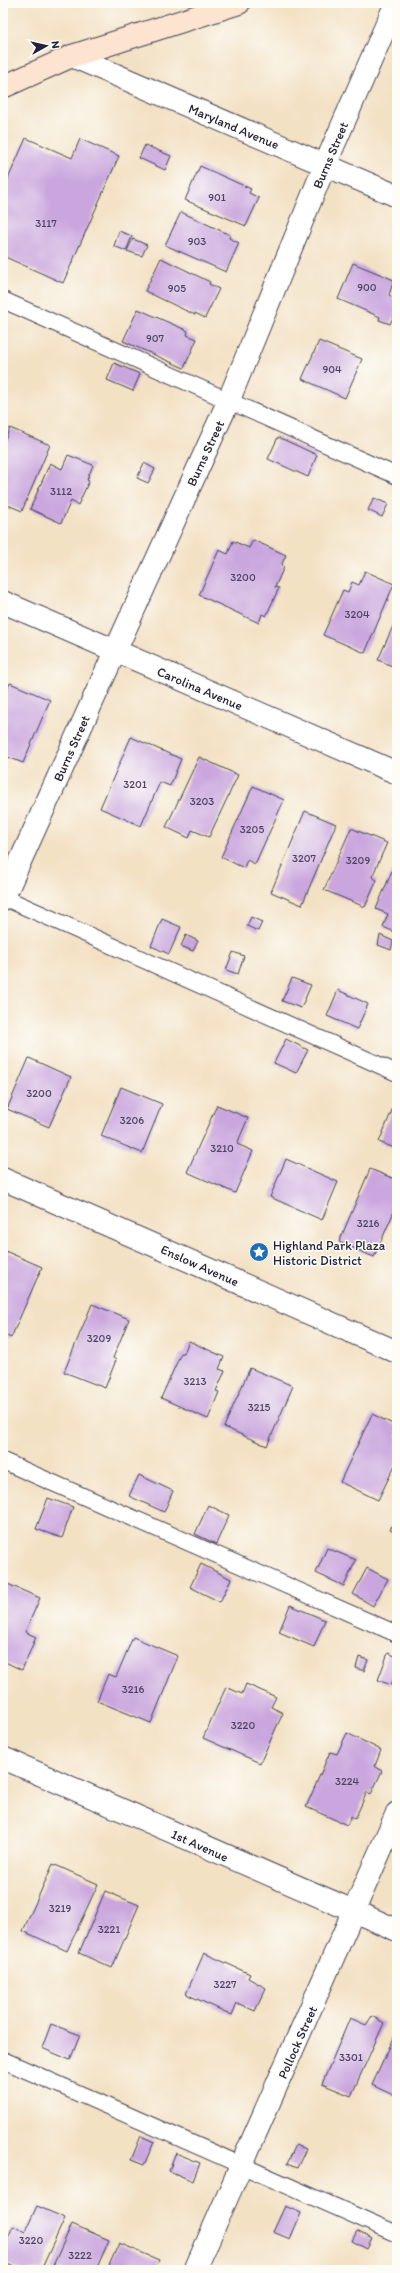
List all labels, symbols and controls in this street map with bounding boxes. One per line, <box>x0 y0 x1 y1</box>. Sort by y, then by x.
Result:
north arrow <box>26 26 66 66</box>
text: N <box>48 40 62 49</box>
street label: Maryland Avenue <box>186 101 281 152</box>
street label: Burns Street <box>310 120 351 191</box>
house number: 901 <box>208 191 226 204</box>
house number: 3117 <box>35 217 57 230</box>
house number: 903 <box>188 235 206 248</box>
house number: 900 <box>357 281 377 294</box>
house number: 905 <box>168 282 186 295</box>
house number: 907 <box>146 332 165 345</box>
house number: 904 <box>322 363 342 376</box>
street label: Burns Street <box>184 418 227 488</box>
house number: 3112 <box>50 485 72 498</box>
house number: 3200 <box>230 571 256 584</box>
house number: 3204 <box>344 608 370 621</box>
street label: Carolina Avenue <box>155 664 245 713</box>
street label: Burns Street <box>50 713 93 784</box>
house number: 3201 <box>123 778 147 791</box>
house number: 3203 <box>190 795 214 808</box>
house number: 3205 <box>240 823 264 836</box>
house number: 3207 <box>292 852 317 865</box>
house number: 3209 <box>346 854 370 867</box>
house number: 3200 <box>26 1087 52 1100</box>
house number: 3206 <box>120 1114 144 1127</box>
house number: 3210 <box>210 1142 234 1155</box>
house number: 3216 <box>357 1217 380 1230</box>
place label: Highland Park Plaza Historic District <box>273 1238 386 1268</box>
place icon: Highland Park Plaza Historic District <box>248 1241 270 1263</box>
street label: Enslow Avenue <box>159 1242 241 1289</box>
house number: 3209 <box>87 1332 111 1345</box>
house number: 3213 <box>184 1375 206 1388</box>
house number: 3215 <box>248 1401 271 1414</box>
house number: 3216 <box>122 1683 145 1696</box>
house number: 3220 <box>231 1719 255 1732</box>
house number: 3224 <box>335 1775 359 1788</box>
street label: 1st Avenue <box>169 1826 231 1865</box>
house number: 3219 <box>49 1902 72 1915</box>
house number: 3221 <box>98 1923 120 1936</box>
house number: 3227 <box>213 1978 237 1991</box>
street label: Pollock Street <box>275 2003 320 2081</box>
house number: 3301 <box>339 2051 363 2064</box>
house number: 3220 <box>19 2234 43 2247</box>
house number: 3222 <box>68 2249 92 2262</box>

